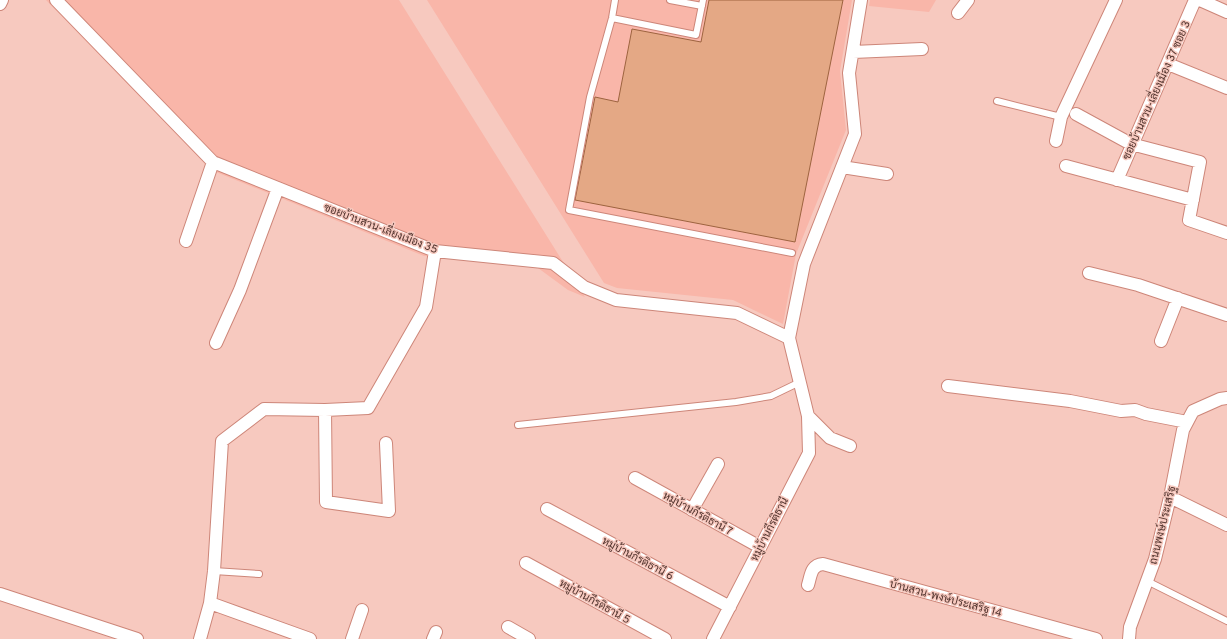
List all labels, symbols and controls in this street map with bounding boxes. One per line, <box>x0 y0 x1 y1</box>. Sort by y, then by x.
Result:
street label: ซอยบ้านสวน-เลี่ยงเมือง 37 ซอย 3 <box>1115 17 1194 162</box>
street label: ซอยบ้านสวน-เลี่ยงเมือง 35 <box>322 196 442 257</box>
street label: ถนนพงษ์ประเสริฐ <box>1145 484 1179 566</box>
street label: หมู่บ้านกีรติธานี 7 <box>660 487 736 539</box>
street label: หมู่บ้านกีรติธานี <box>746 494 792 564</box>
street label: หมู่บ้านกีรติธานี 6 <box>599 532 677 584</box>
street label: หมู่บ้านกีรติธานี 5 <box>556 575 634 627</box>
street label: บ้านสวน-พงษ์ประเสริฐ 14 <box>888 575 1004 621</box>

